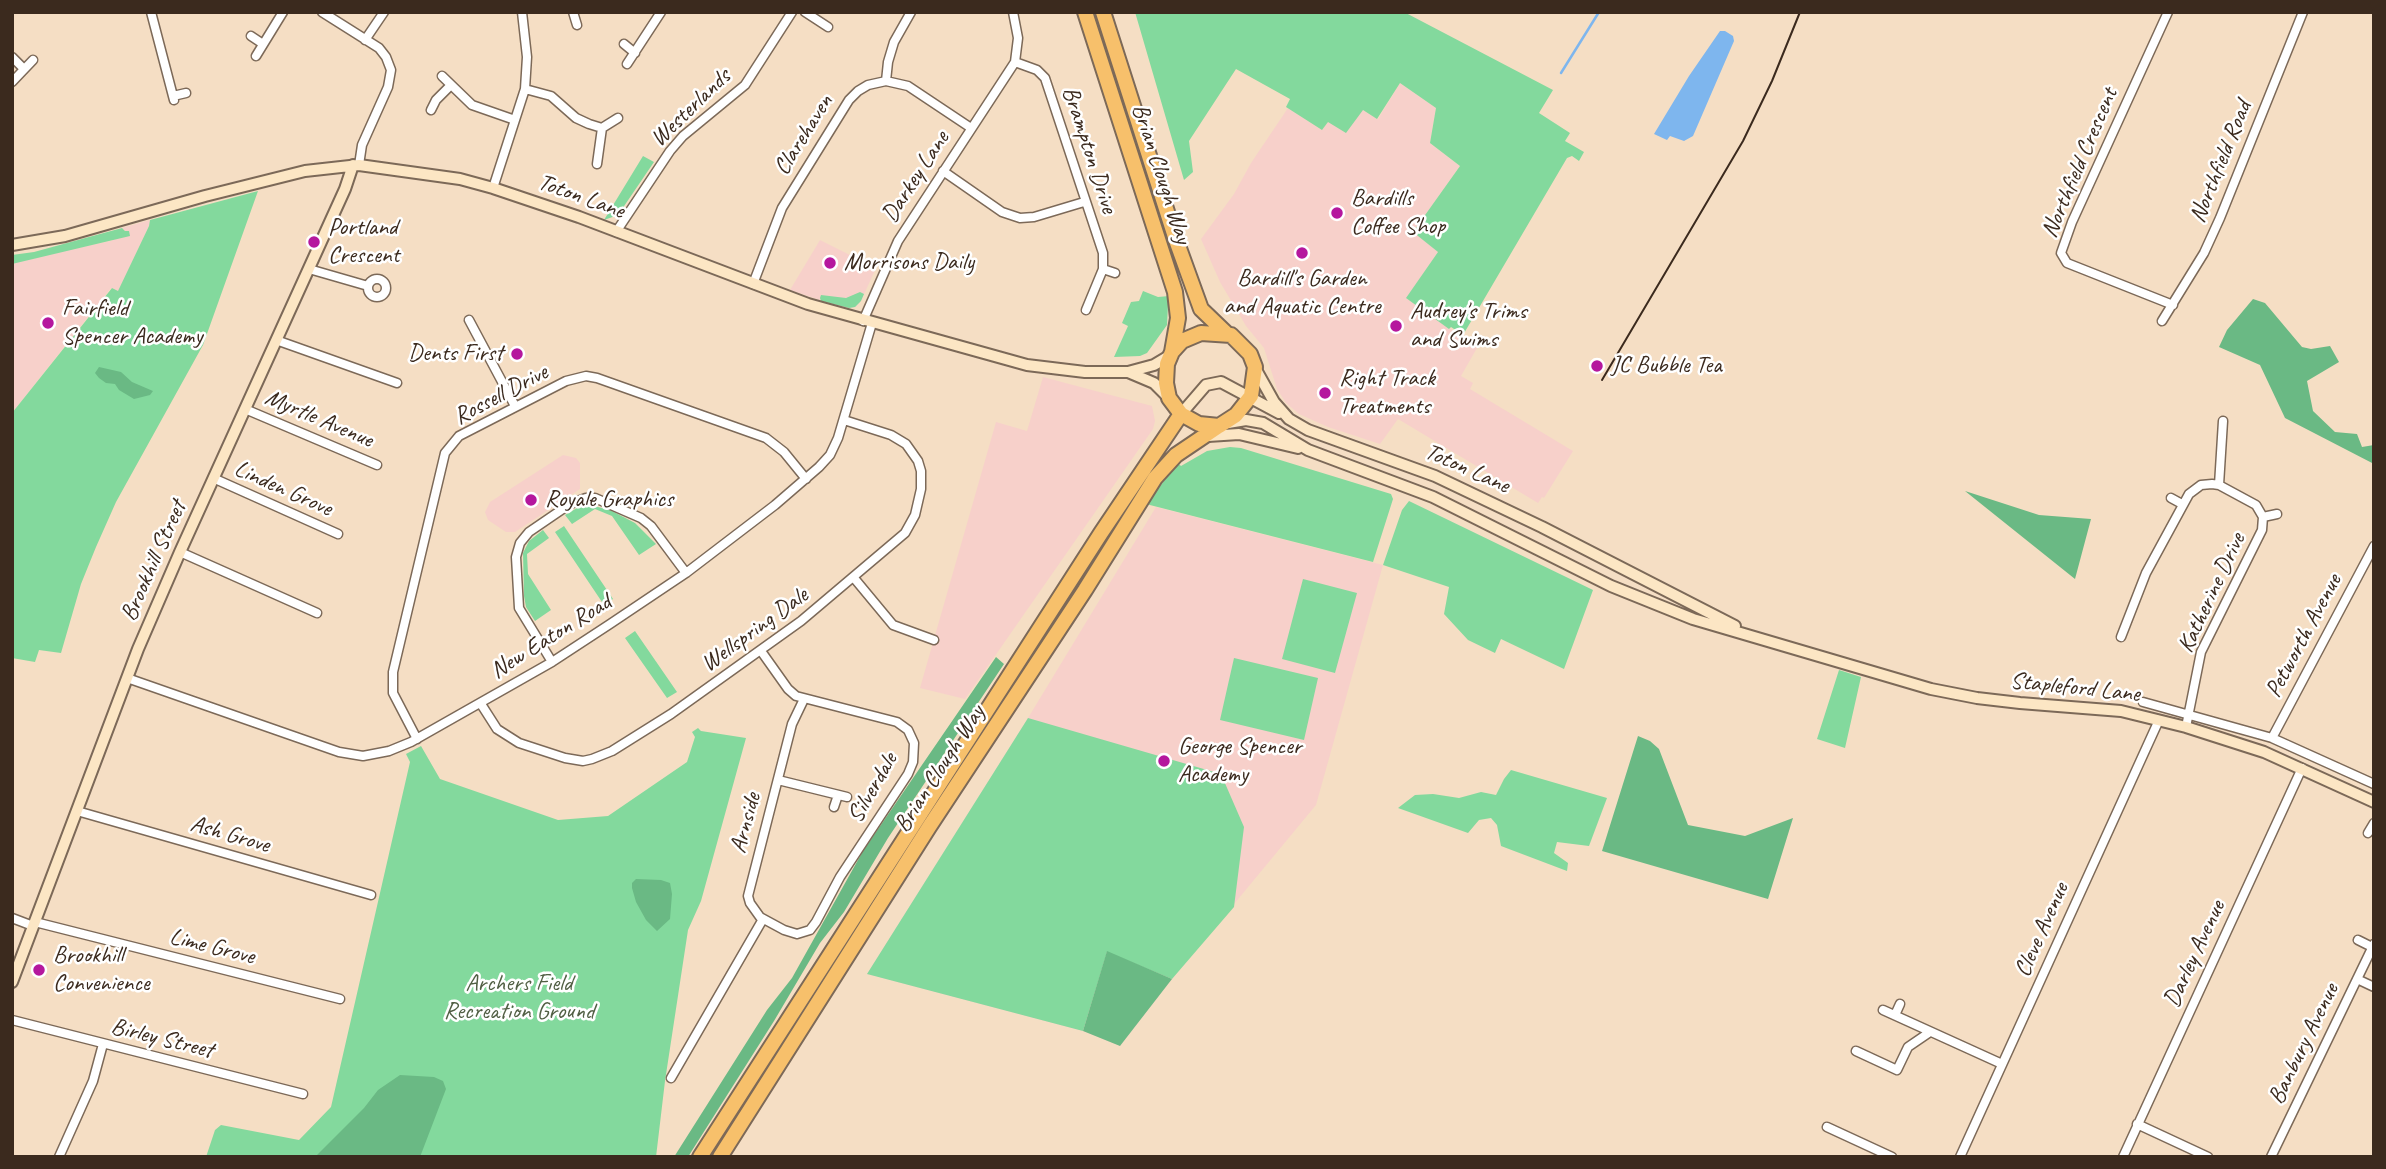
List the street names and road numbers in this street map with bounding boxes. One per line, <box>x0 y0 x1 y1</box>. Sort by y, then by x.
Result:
street label: Westerlands <box>645 63 737 153</box>
street label: Brampton Drive <box>1055 83 1123 217</box>
street label: Northfield Crescent <box>2036 84 2124 242</box>
street label: Clarehaven <box>768 89 840 181</box>
street label: Northfield Road <box>2184 97 2258 227</box>
street label: Brian Clough Way <box>1125 100 1197 248</box>
street label: Darkey Lane <box>876 126 956 228</box>
street label: Toton Lane <box>534 168 628 226</box>
street label: Rossell Drive <box>449 358 553 432</box>
street label: Myrtle Avenue <box>261 383 377 455</box>
street label: Toton Lane <box>1420 438 1514 500</box>
street label: Linden Grove <box>230 455 336 523</box>
street label: Brookhill Street <box>115 496 193 626</box>
street label: Katherine Drive <box>2172 529 2252 657</box>
street label: Petworth Avenue <box>2259 569 2349 703</box>
street label: Wellspring Dale <box>696 581 814 679</box>
street label: New Eaton Road <box>485 588 617 686</box>
street label: Stapleford Lane <box>2009 667 2141 709</box>
street label: Brian Clough Way <box>888 700 992 838</box>
street label: Silverdale <box>841 748 905 828</box>
street label: Arnside <box>724 790 768 856</box>
street label: Ash Grove <box>187 810 273 860</box>
street label: Cleve Avenue <box>2009 878 2075 982</box>
street label: Darley Avenue <box>2158 896 2232 1012</box>
street label: Lime Grove <box>167 923 257 971</box>
street label: Banbury Avenue <box>2262 979 2346 1109</box>
street label: Birley Street <box>108 1012 216 1066</box>

